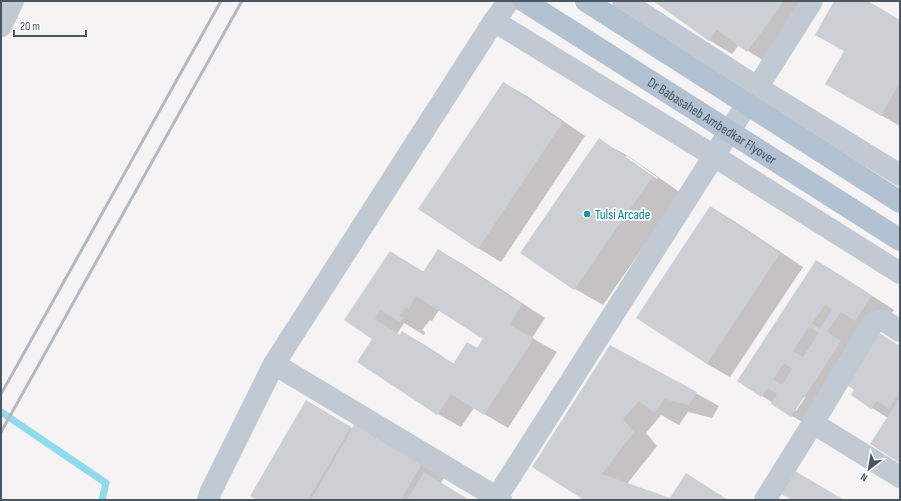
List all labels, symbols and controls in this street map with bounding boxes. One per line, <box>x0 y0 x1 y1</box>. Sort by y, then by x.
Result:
scale bar <box>14 12 86 38</box>
text: 20 m <box>20 19 40 34</box>
street label: Dr Babasaheb Ambedkar Flyover <box>644 74 780 168</box>
place label: Tulsi Arcade <box>595 206 650 223</box>
marker: Tulsi Arcade <box>582 209 592 219</box>
north arrow <box>849 449 889 489</box>
text: N <box>858 470 870 484</box>

